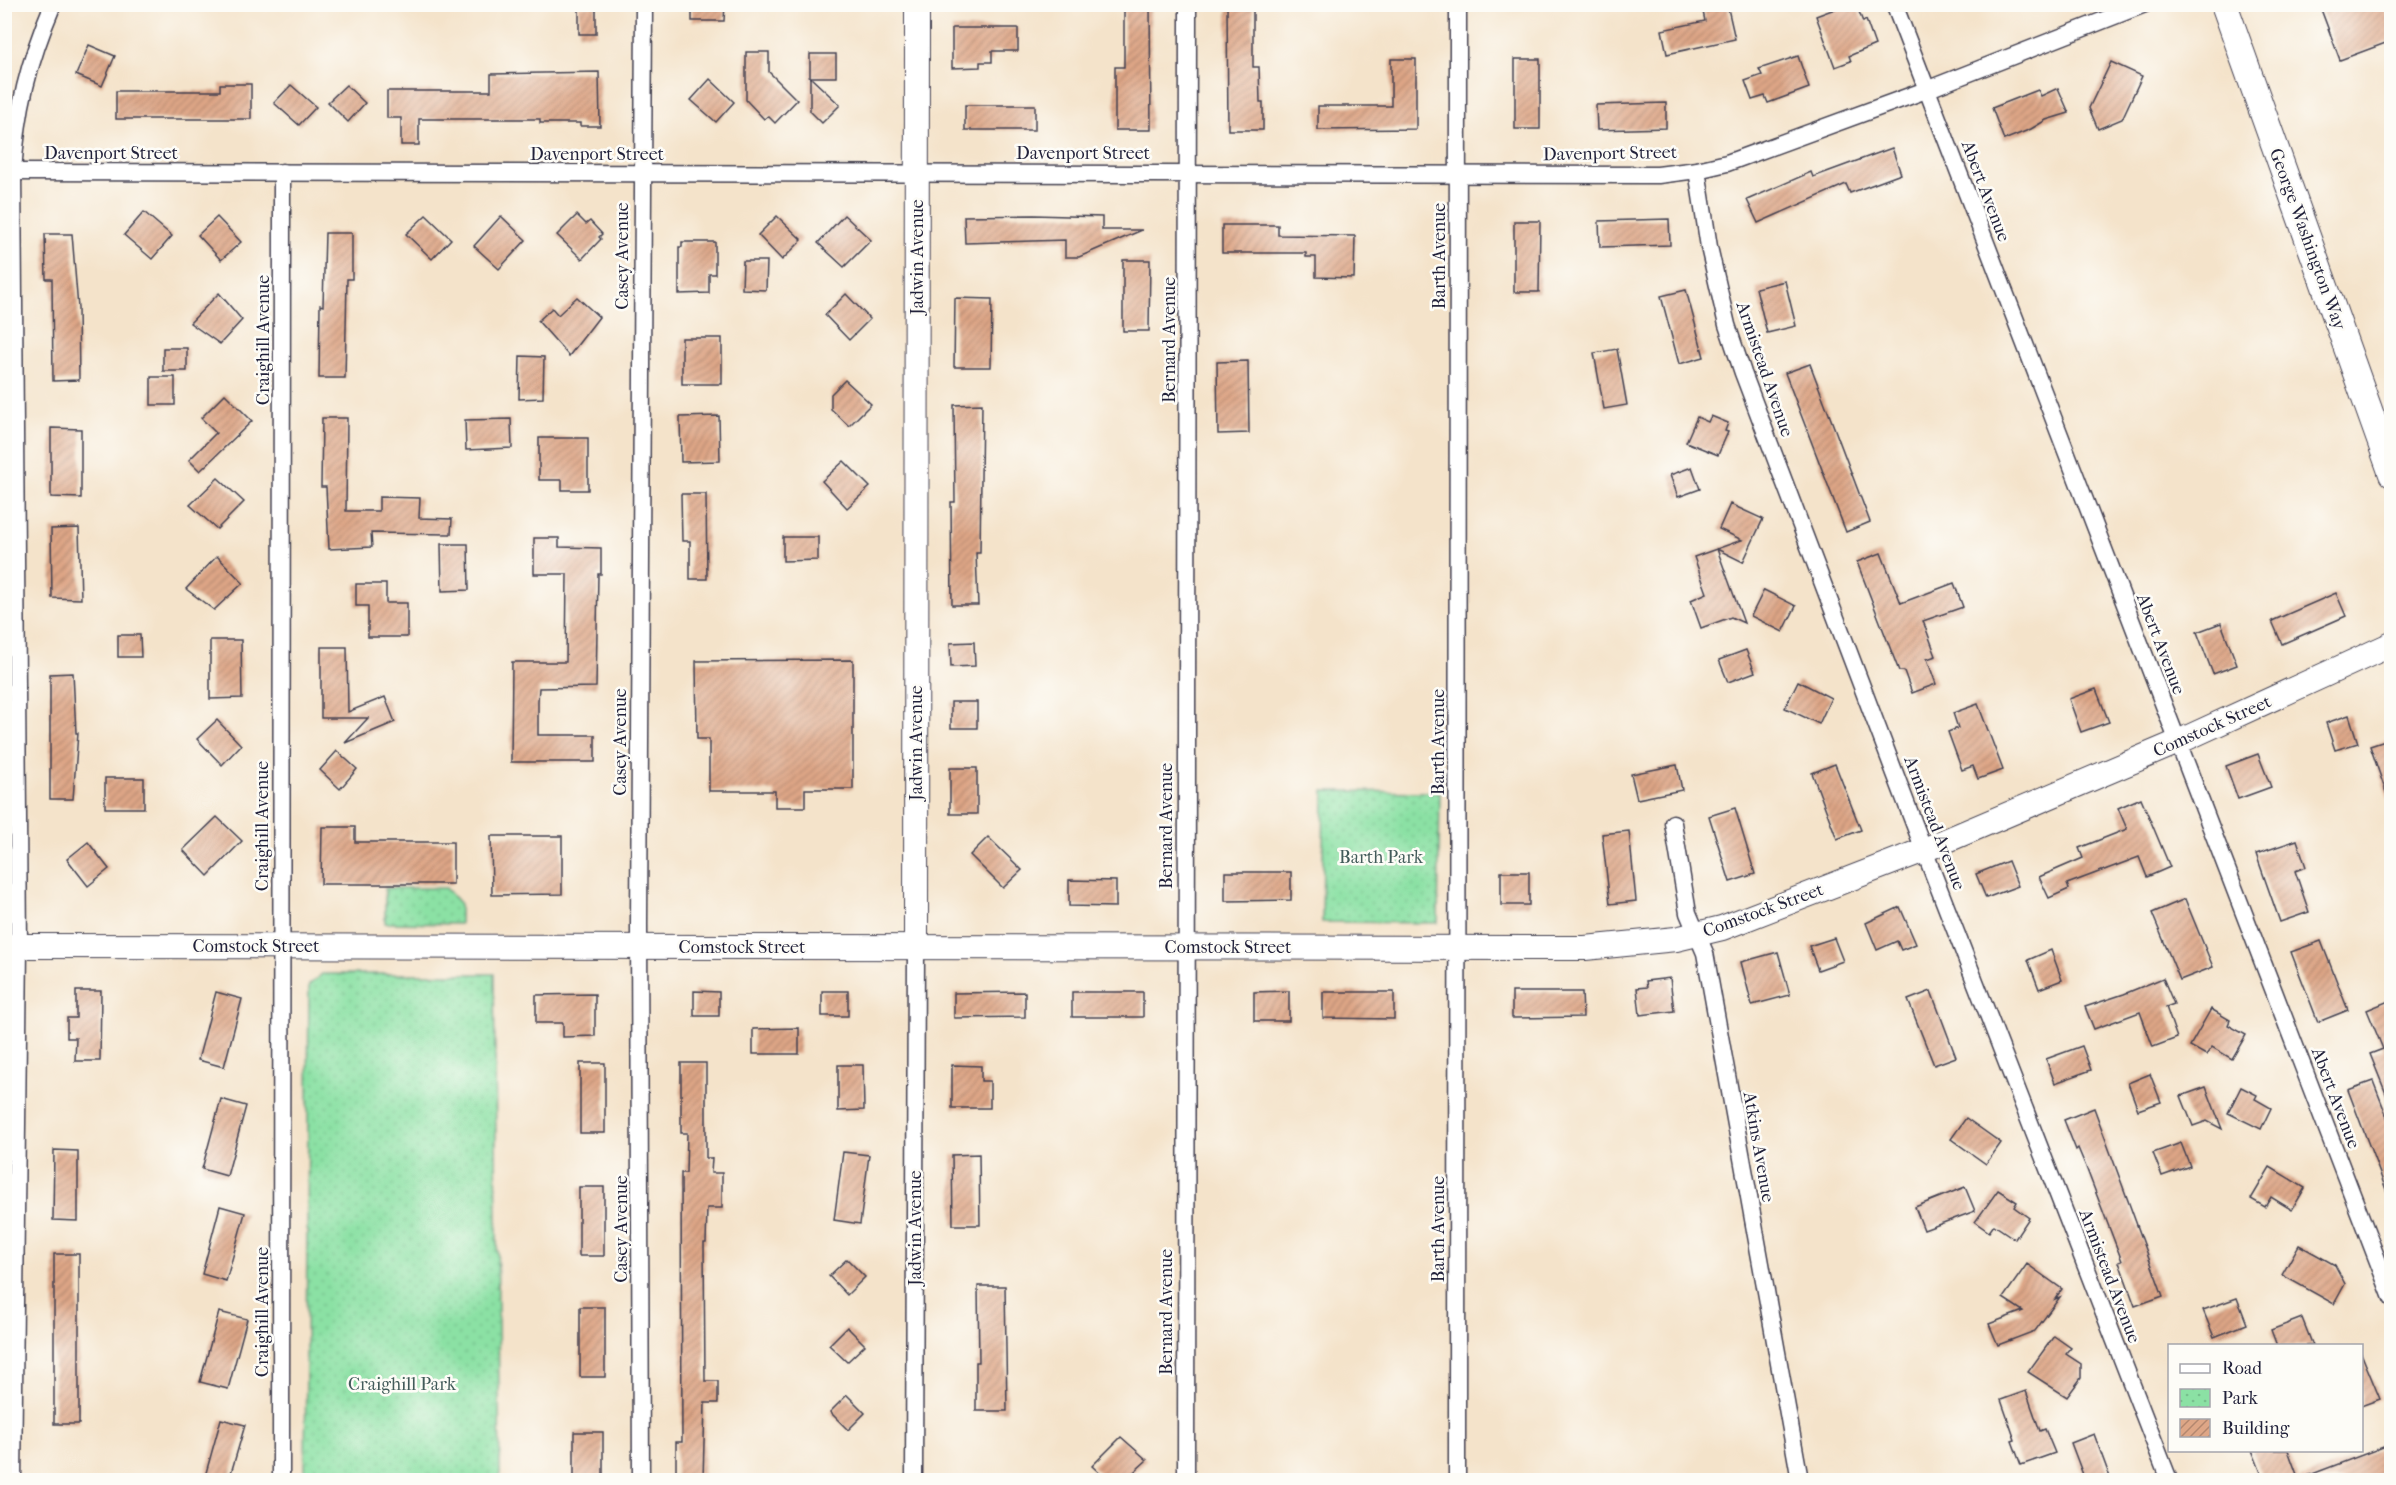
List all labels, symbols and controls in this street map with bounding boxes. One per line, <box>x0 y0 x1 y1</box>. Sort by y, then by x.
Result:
street label: Abert Avenue <box>1956 137 2014 245</box>
street label: Davenport Street <box>1543 142 1678 165</box>
street label: Davenport Street <box>44 143 179 164</box>
street label: Davenport Street <box>1016 143 1151 164</box>
street label: Davenport Street <box>530 144 665 165</box>
street label: George Washington Way <box>2265 146 2351 334</box>
street label: Jadwin Avenue <box>907 199 928 317</box>
street label: Casey Avenue <box>612 202 633 310</box>
street label: Barth Avenue <box>1429 203 1450 309</box>
street label: Craighill Avenue <box>253 275 274 405</box>
street label: Bernard Avenue <box>1159 277 1180 403</box>
street label: Armistead Avenue <box>1731 298 1798 440</box>
street label: Abert Avenue <box>2131 590 2189 698</box>
street label: Jadwin Avenue <box>906 685 927 803</box>
street label: Casey Avenue <box>610 688 631 796</box>
street label: Barth Avenue <box>1428 689 1449 795</box>
street label: Comstock Street <box>2150 691 2275 762</box>
street label: Armistead Avenue <box>1899 752 1970 893</box>
street label: Craighill Avenue <box>252 761 273 891</box>
street label: Bernard Avenue <box>1156 763 1177 889</box>
park label: Barth Park <box>1339 847 1424 868</box>
street label: Comstock Street <box>1700 879 1827 942</box>
street label: Comstock Street <box>193 936 320 957</box>
street label: Comstock Street <box>679 937 806 958</box>
street label: Comstock Street <box>1165 937 1292 958</box>
street label: Abert Avenue <box>2306 1044 2364 1152</box>
street label: Atkins Avenue <box>1738 1089 1779 1204</box>
street label: Jadwin Avenue <box>905 1170 926 1288</box>
street label: Casey Avenue <box>611 1175 632 1283</box>
street label: Barth Avenue <box>1428 1176 1449 1282</box>
street label: Armistead Avenue <box>2074 1205 2145 1346</box>
street label: Craighill Avenue <box>252 1247 273 1377</box>
street label: Bernard Avenue <box>1156 1249 1177 1375</box>
legend <box>2168 1344 2363 1452</box>
text: Road <box>2222 1358 2262 1379</box>
park label: Craighill Park <box>348 1374 457 1395</box>
text: Park <box>2222 1388 2259 1409</box>
text: Building <box>2222 1418 2290 1439</box>

